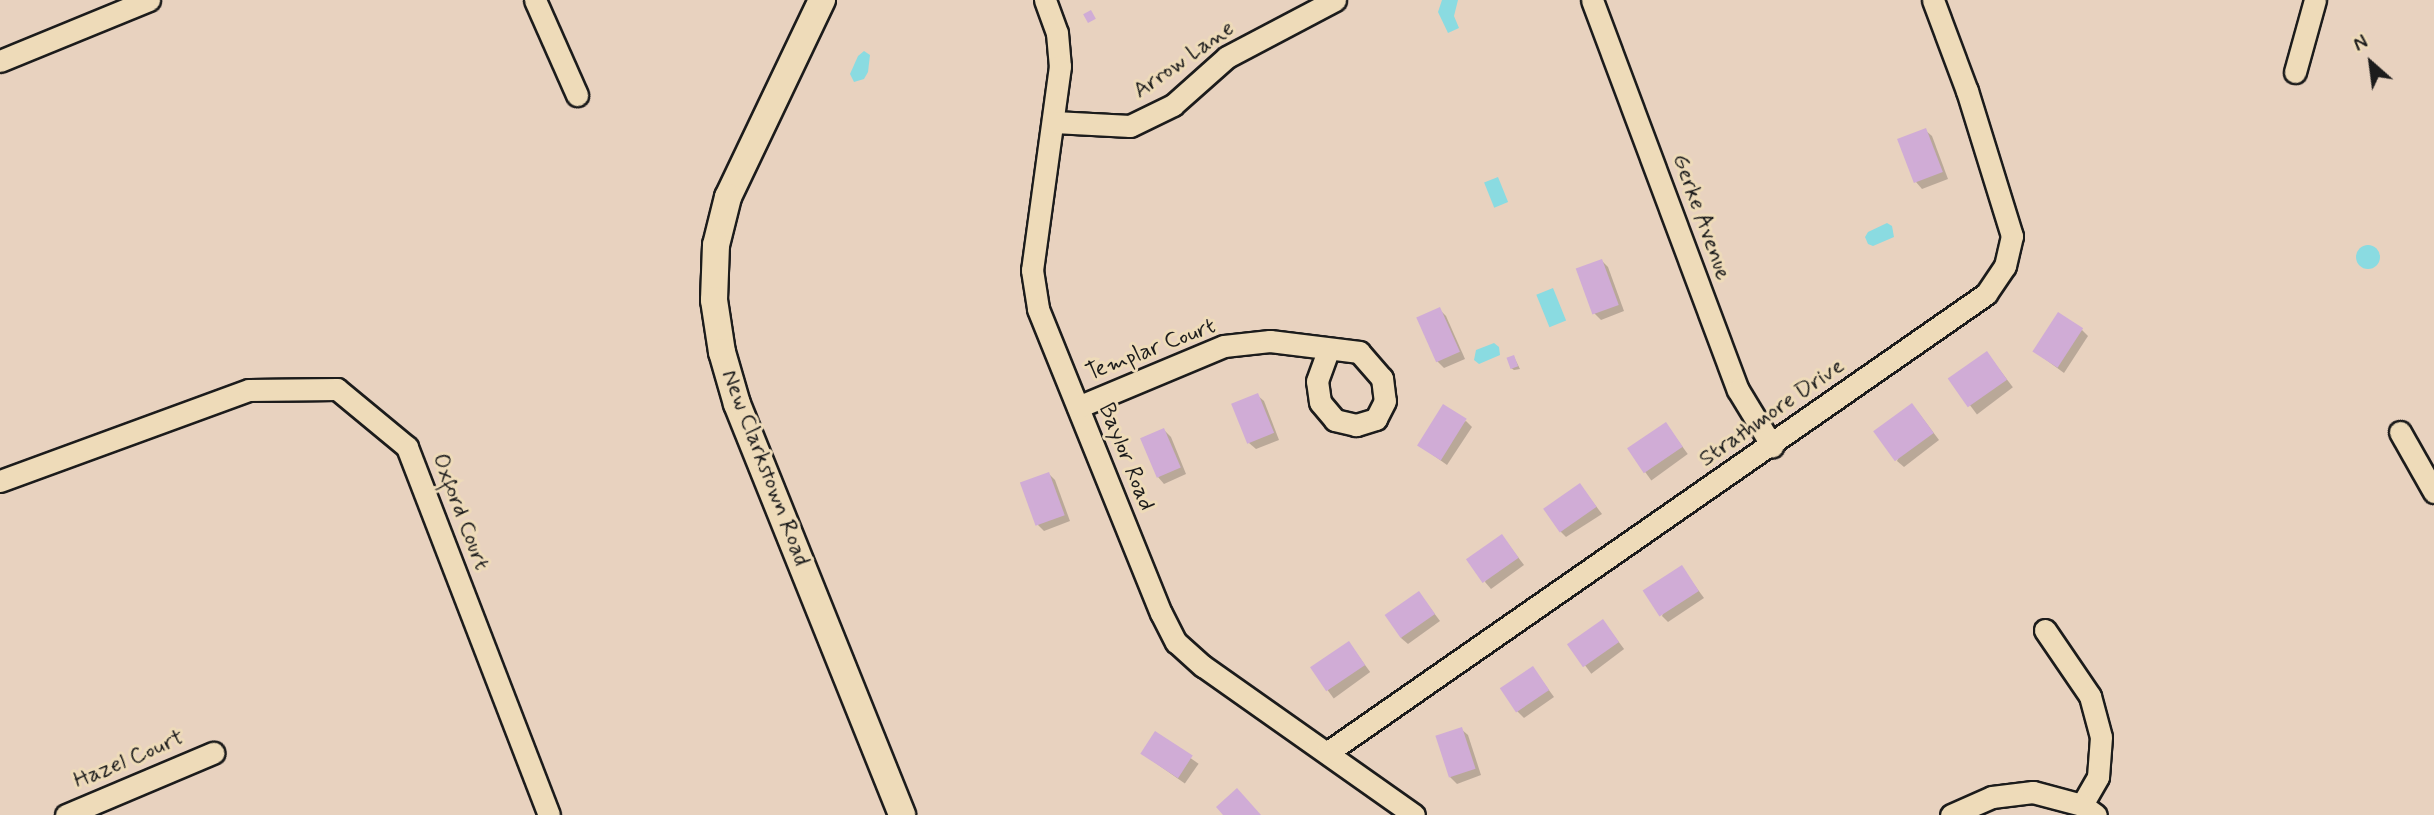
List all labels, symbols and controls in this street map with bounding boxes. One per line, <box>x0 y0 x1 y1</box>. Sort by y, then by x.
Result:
street label: Arrow Lane <box>1129 16 1239 104</box>
north arrow <box>2336 28 2406 98</box>
text: N <box>2349 30 2372 58</box>
street label: Gerke Avenue <box>1665 148 1737 286</box>
street label: Templar Court <box>1081 312 1221 388</box>
street label: Strathmore Drive <box>1695 353 1849 473</box>
street label: New Clarkstown Road <box>715 365 815 571</box>
street label: Baylor Road <box>1092 399 1160 515</box>
street label: Oxford Court <box>424 448 496 576</box>
street label: Hazel Court <box>70 725 188 795</box>

